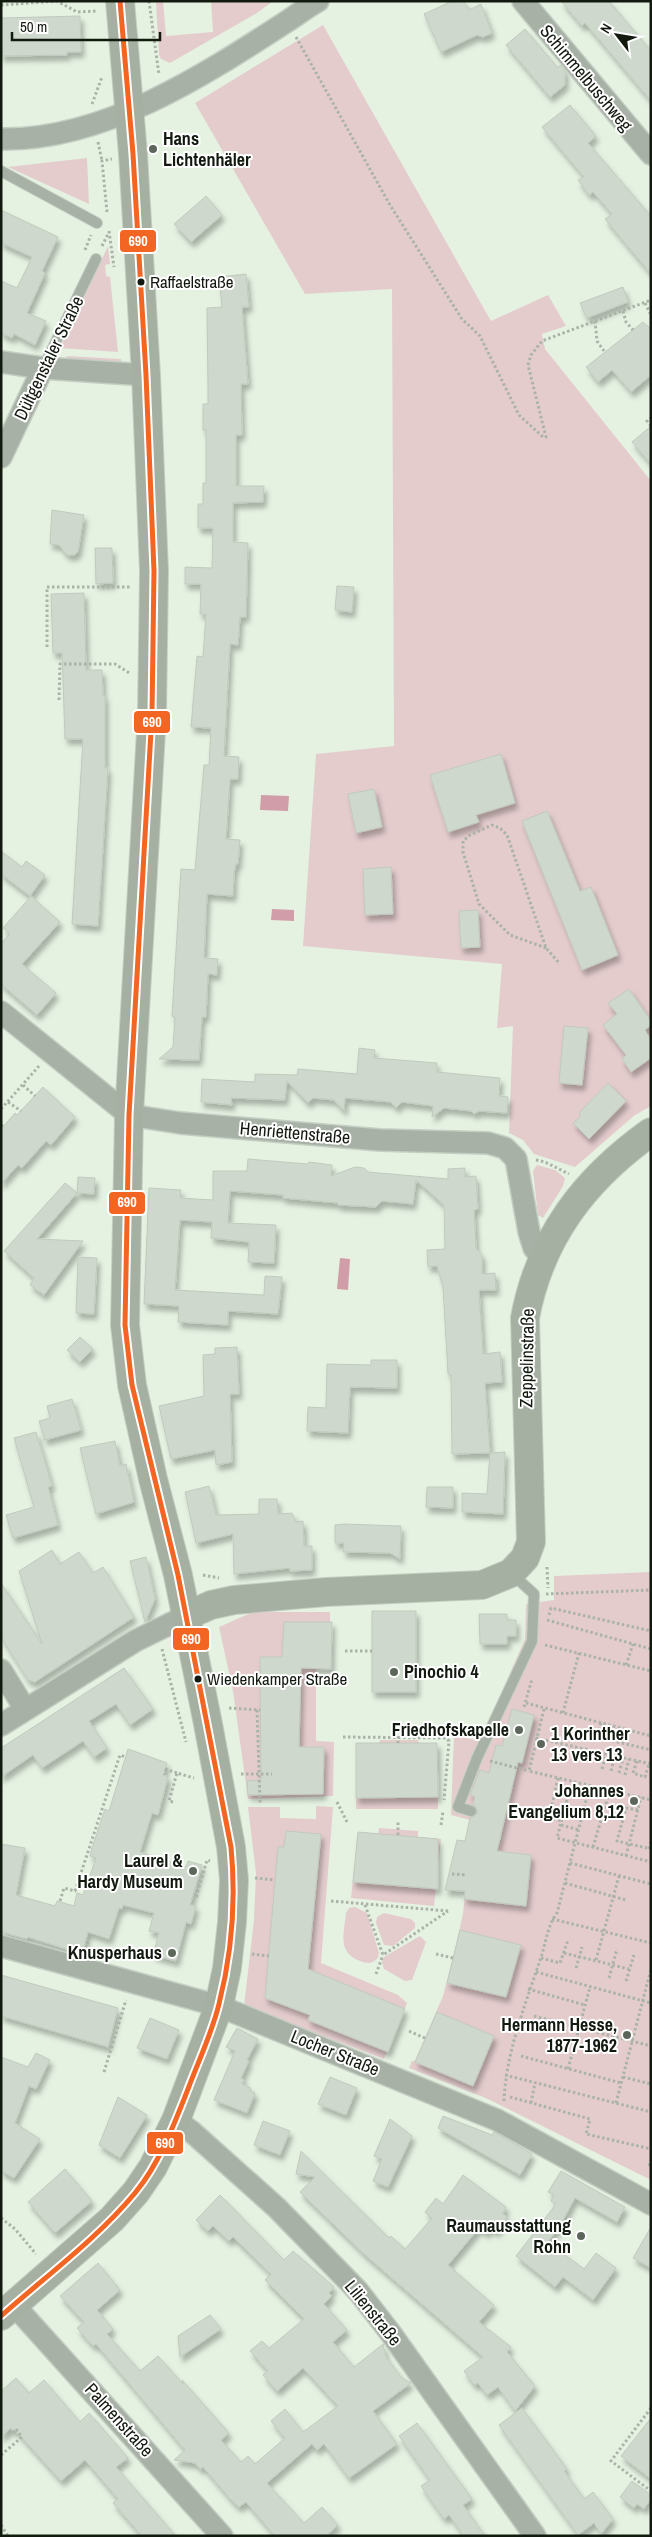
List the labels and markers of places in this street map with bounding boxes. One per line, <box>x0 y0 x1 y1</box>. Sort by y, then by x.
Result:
place label: Hans Lichtenhäler <box>163 126 251 172</box>
marker: Hans Lichtenhäler <box>147 143 159 155</box>
place label: Raffaelstraße <box>150 270 234 293</box>
marker: Raffaelstraße <box>136 277 146 287</box>
place label: Pinochio 4 <box>404 1659 479 1684</box>
marker: Pinochio 4 <box>388 1666 400 1678</box>
place label: Wiedenkamper Straße <box>207 1667 347 1690</box>
marker: Wiedenkamper Straße <box>193 1674 203 1684</box>
place label: Friedhofskapelle <box>392 1717 509 1742</box>
place label: 1 Korinther 13 vers 13 <box>551 1721 630 1767</box>
marker: Friedhofskapelle <box>513 1724 525 1736</box>
marker: 1 Korinther 13 vers 13 <box>535 1738 547 1750</box>
place label: Johannes Evangelium 8,12 <box>508 1778 624 1824</box>
marker: Johannes Evangelium 8,12 <box>628 1795 640 1807</box>
place label: Laurel & Hardy Museum <box>77 1848 183 1894</box>
marker: Laurel & Hardy Museum <box>187 1865 199 1877</box>
place label: Knusperhaus <box>68 1940 162 1965</box>
marker: Knusperhaus <box>166 1947 178 1959</box>
place label: Hermann Hesse, 1877-1962 <box>501 2012 617 2058</box>
marker: Hermann Hesse, 1877-1962 <box>621 2029 633 2041</box>
place label: Raumausstattung Rohn <box>446 2213 571 2259</box>
marker: Raumausstattung Rohn <box>575 2230 587 2242</box>

